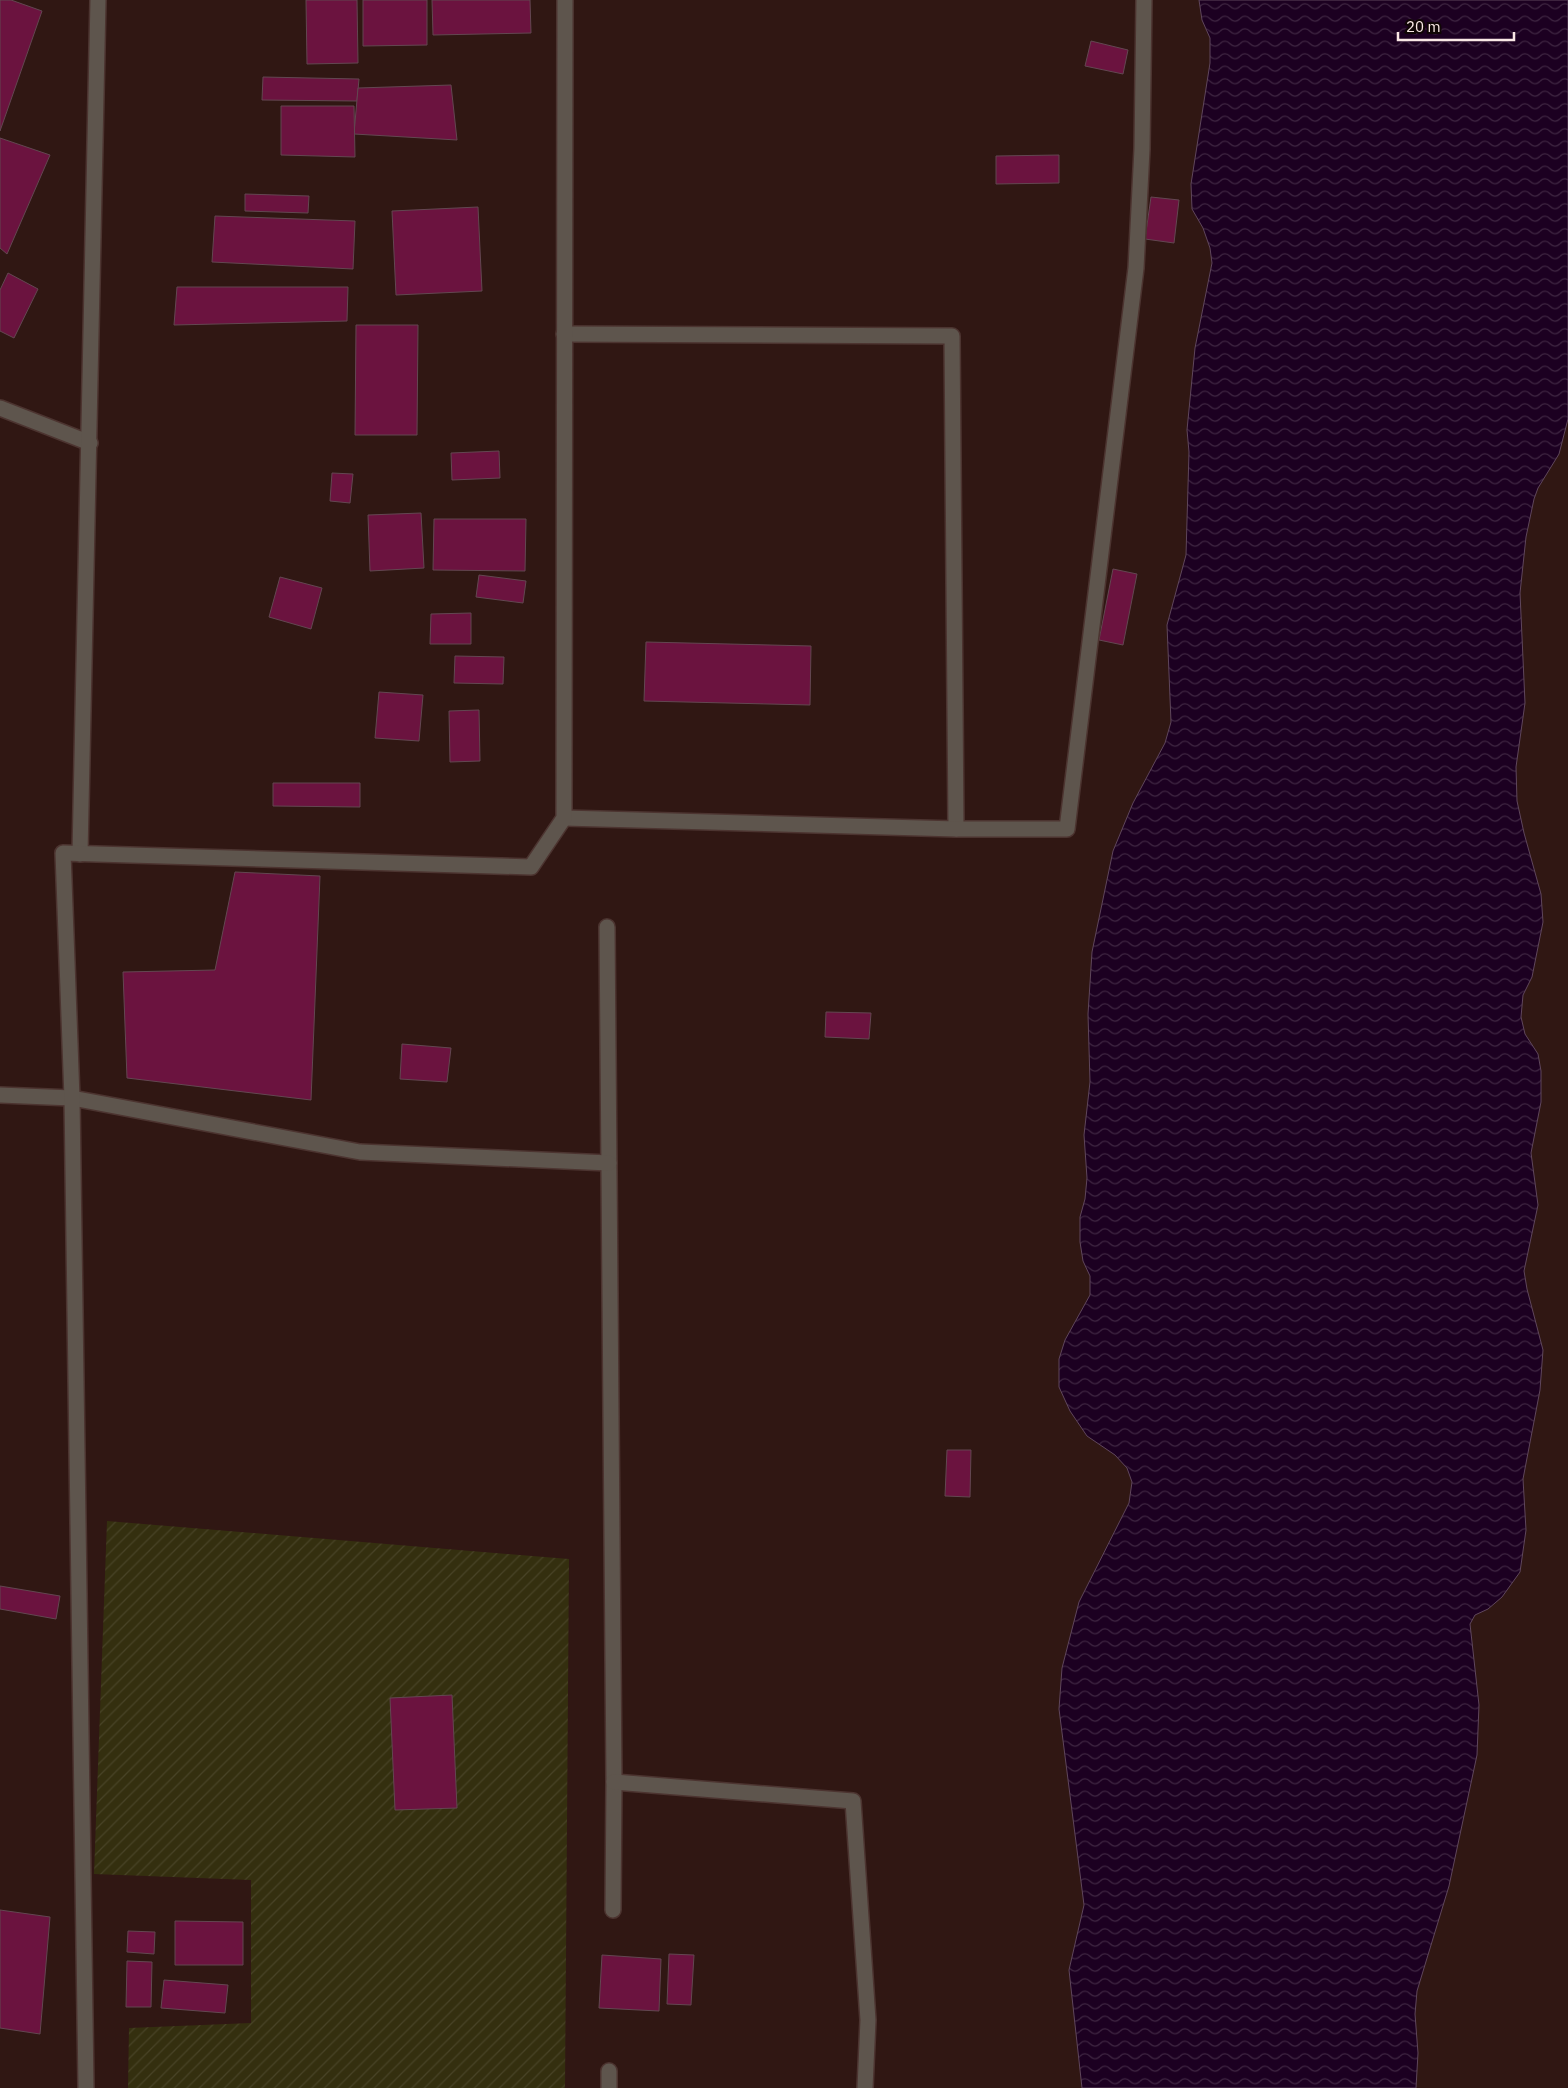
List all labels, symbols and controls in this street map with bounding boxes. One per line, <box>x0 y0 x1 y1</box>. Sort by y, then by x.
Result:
scale bar <box>1398 10 1514 42</box>
text: 20 m <box>1406 17 1441 36</box>

